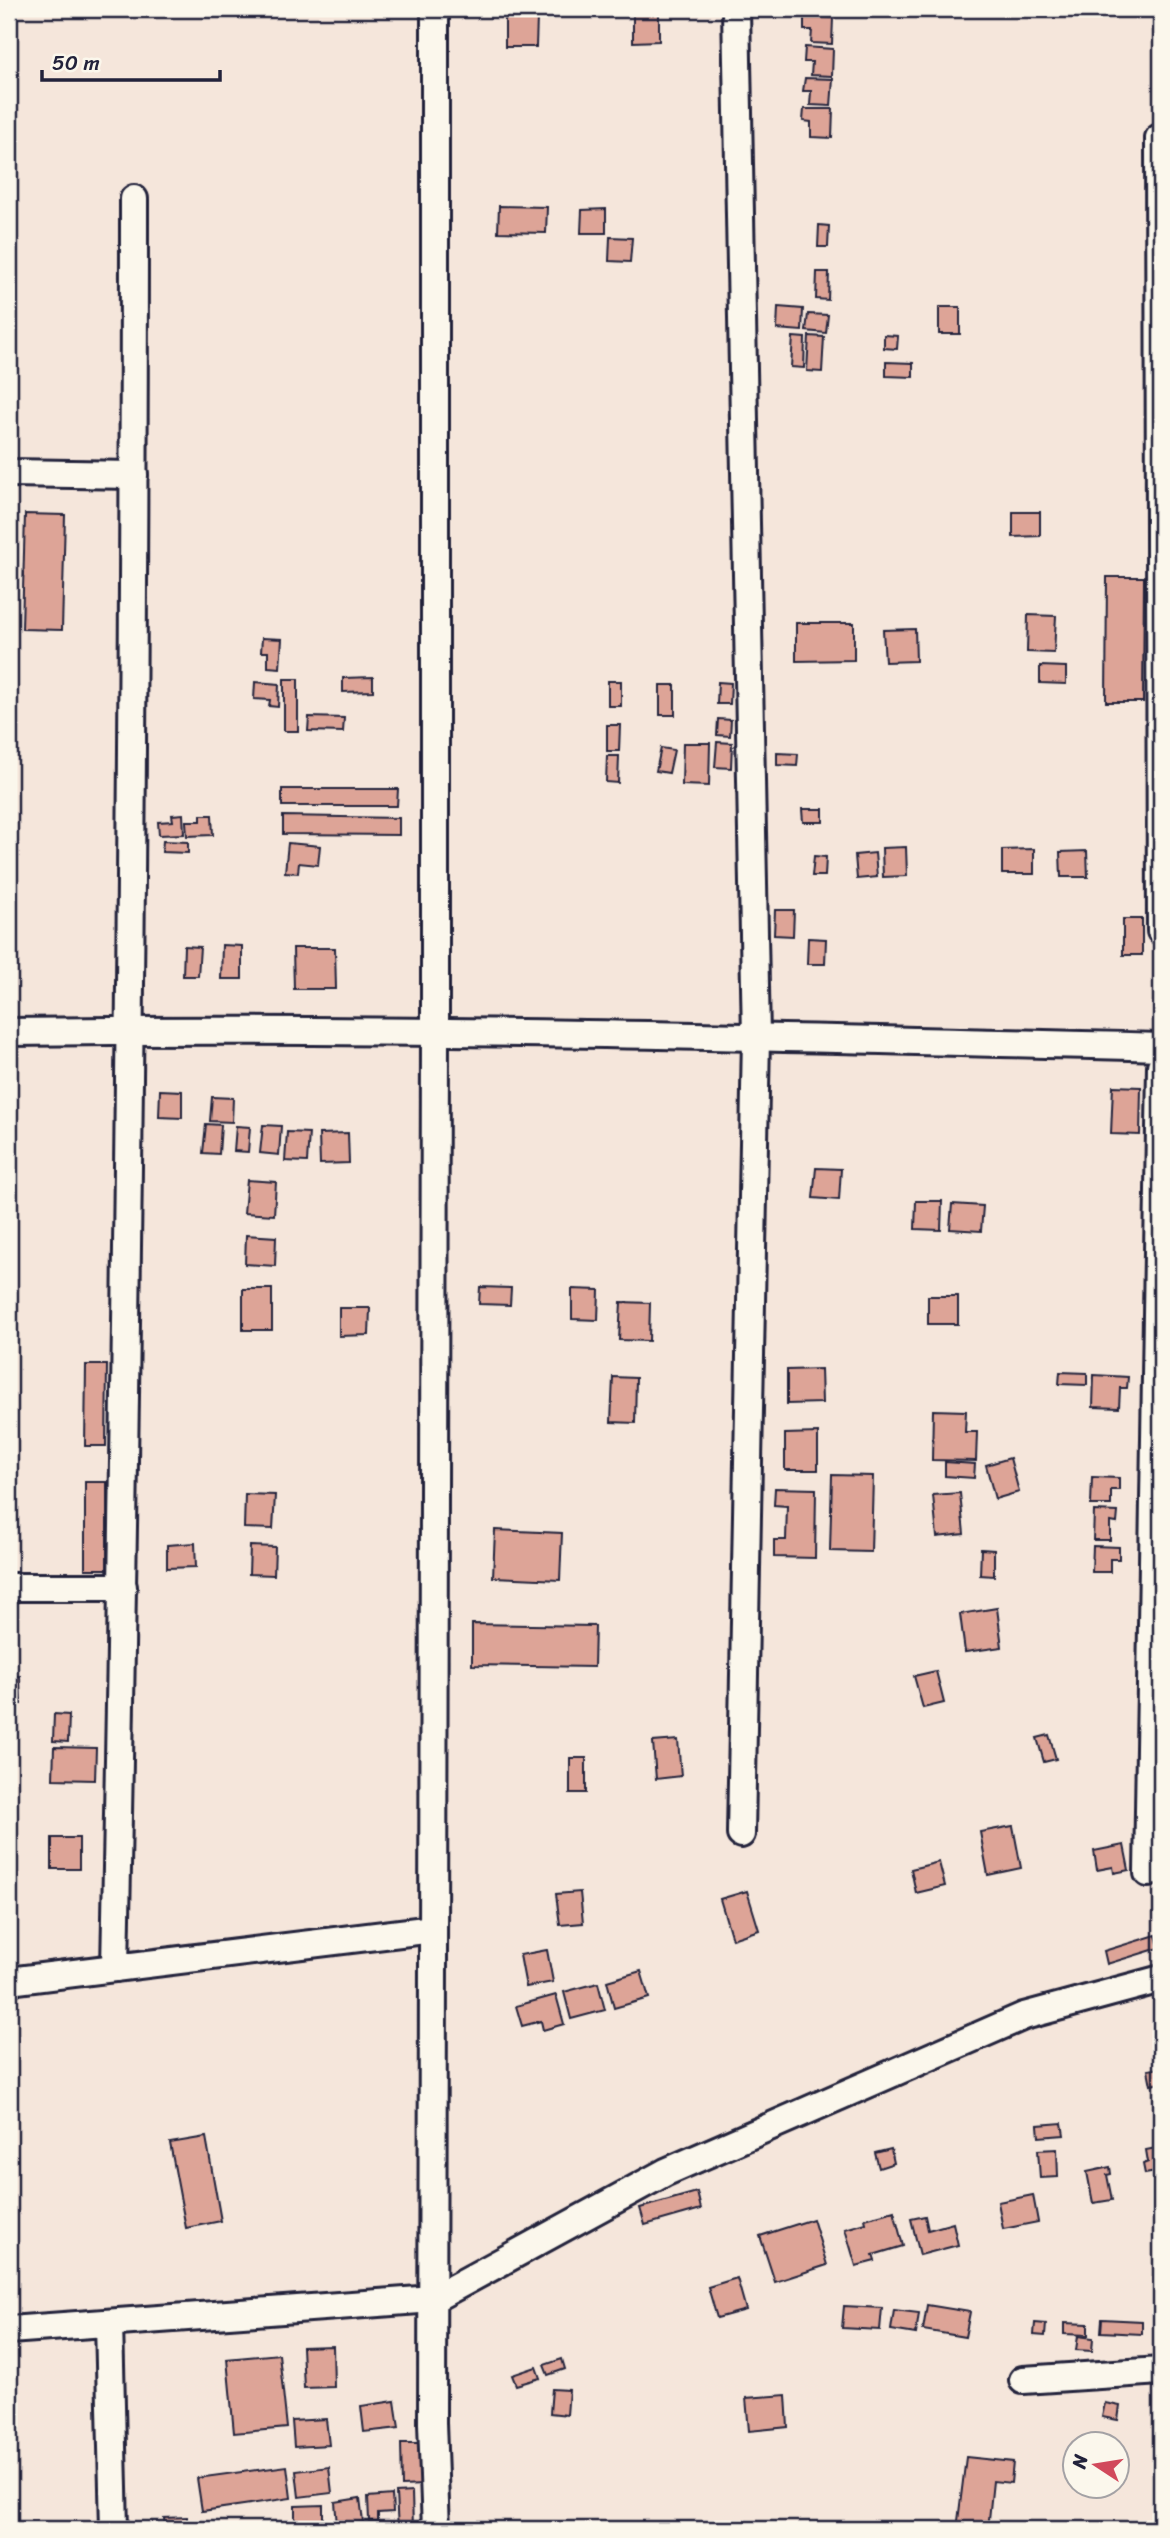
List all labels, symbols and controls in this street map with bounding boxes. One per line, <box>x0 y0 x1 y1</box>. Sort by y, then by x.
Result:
scale bar <box>42 38 220 82</box>
text: 50 m <box>52 44 100 82</box>
north arrow <box>1062 2430 1132 2500</box>
text: N <box>1062 2451 1098 2472</box>

